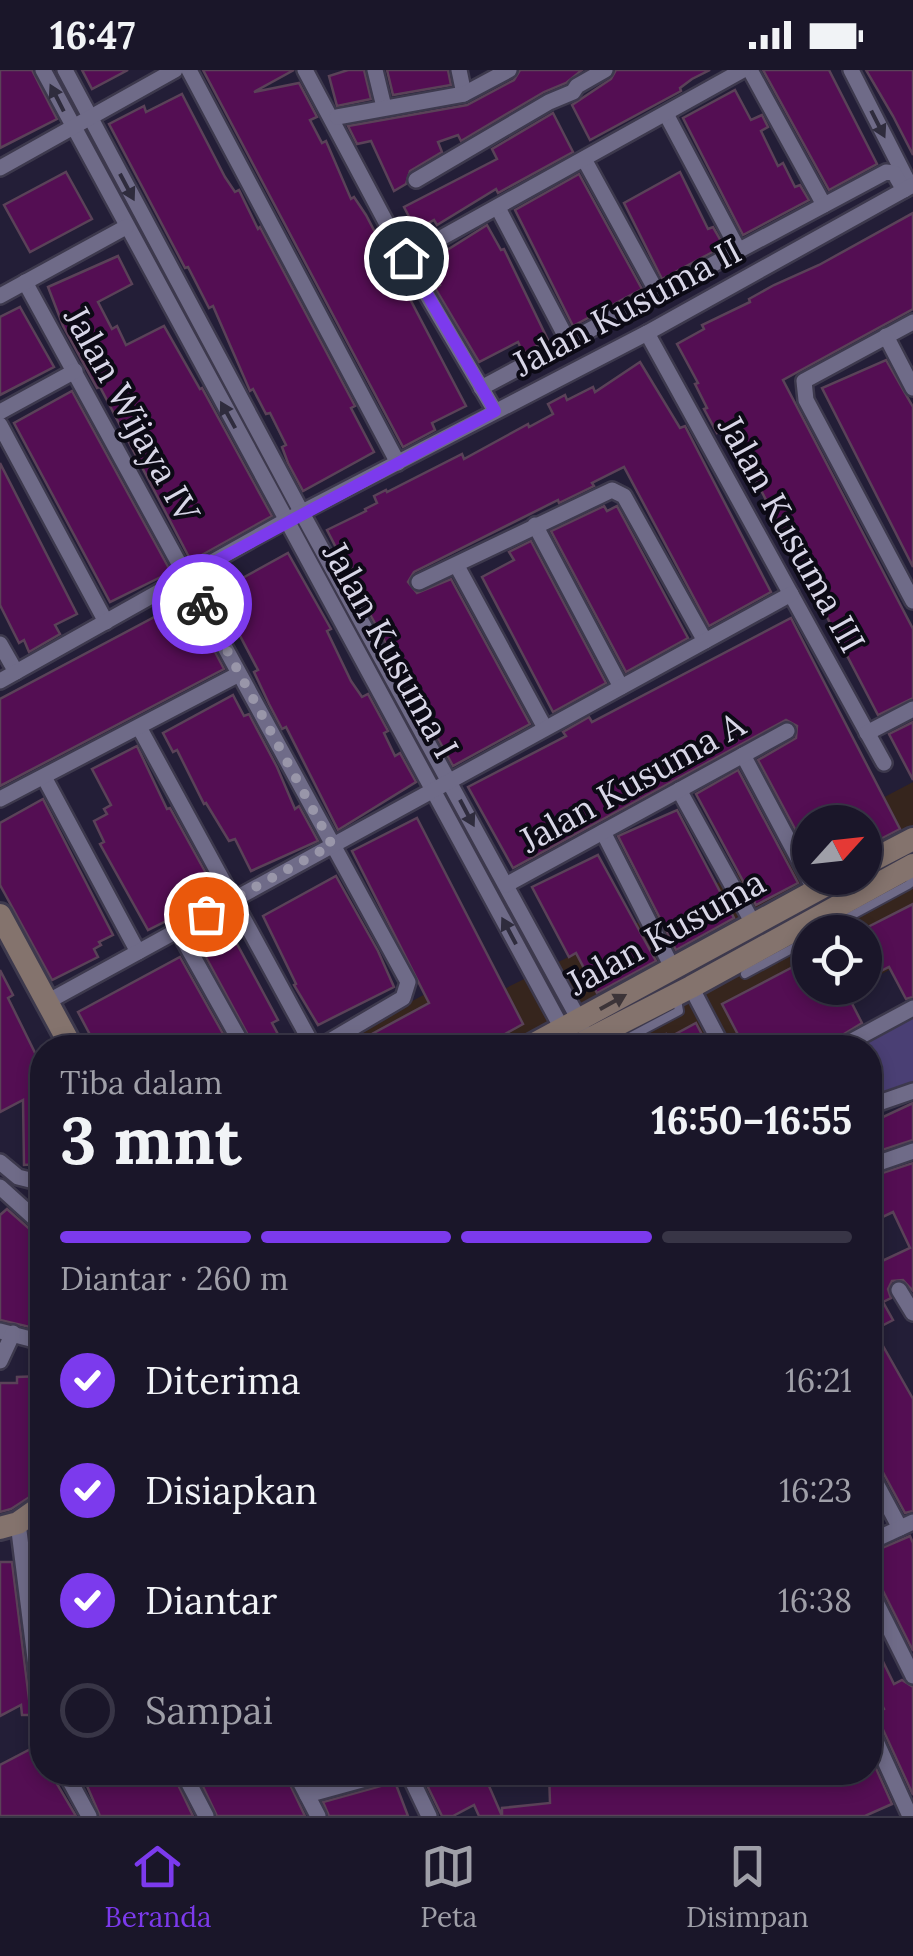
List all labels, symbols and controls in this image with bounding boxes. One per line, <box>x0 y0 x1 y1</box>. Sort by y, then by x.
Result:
text: 16:47 <box>50 11 135 59</box>
one-way arrow <box>49 83 66 112</box>
one-way arrow <box>869 110 886 139</box>
one-way arrow <box>118 173 135 202</box>
pin <box>364 216 449 301</box>
street label: Jalan Kusuma II <box>504 228 749 387</box>
icon: home <box>379 231 434 286</box>
street label: Jalan Wijaya IV <box>54 297 210 531</box>
one-way arrow <box>219 400 236 429</box>
street label: Jalan Kusuma III <box>708 407 876 660</box>
street label: Jalan Kusuma I <box>313 533 469 766</box>
courier <box>152 554 252 654</box>
icon: bike <box>175 577 230 632</box>
street label: Jalan Kusuma A <box>511 701 753 863</box>
one-way arrow <box>458 799 475 828</box>
north arrow <box>792 805 882 895</box>
map controls <box>792 805 882 1005</box>
street label: Jalan Kusuma <box>558 859 773 1005</box>
pin <box>164 872 249 957</box>
icon: bag <box>179 887 234 942</box>
button: locate <box>792 915 882 1005</box>
one-way arrow <box>501 916 518 945</box>
one-way arrow <box>599 994 627 1012</box>
text: Tiba dalam <box>60 1062 223 1103</box>
text: 16:50–16:55 <box>651 1096 852 1144</box>
text: 3 mnt <box>60 1099 241 1182</box>
text: Diantar · 260 m <box>60 1258 289 1299</box>
icon: check <box>60 1353 115 1408</box>
text: Diterima <box>145 1356 301 1404</box>
text: 16:21 <box>785 1360 852 1401</box>
icon: check <box>60 1463 115 1518</box>
text: Disiapkan <box>145 1466 318 1514</box>
text: 16:23 <box>779 1470 852 1511</box>
icon: check <box>60 1573 115 1628</box>
text: Diantar <box>145 1576 277 1624</box>
text: 16:38 <box>778 1580 852 1621</box>
text: Sampai <box>145 1686 273 1734</box>
tab: Beranda <box>104 1839 212 1935</box>
tab: Peta <box>420 1839 477 1935</box>
tab: Disimpan <box>686 1839 809 1935</box>

